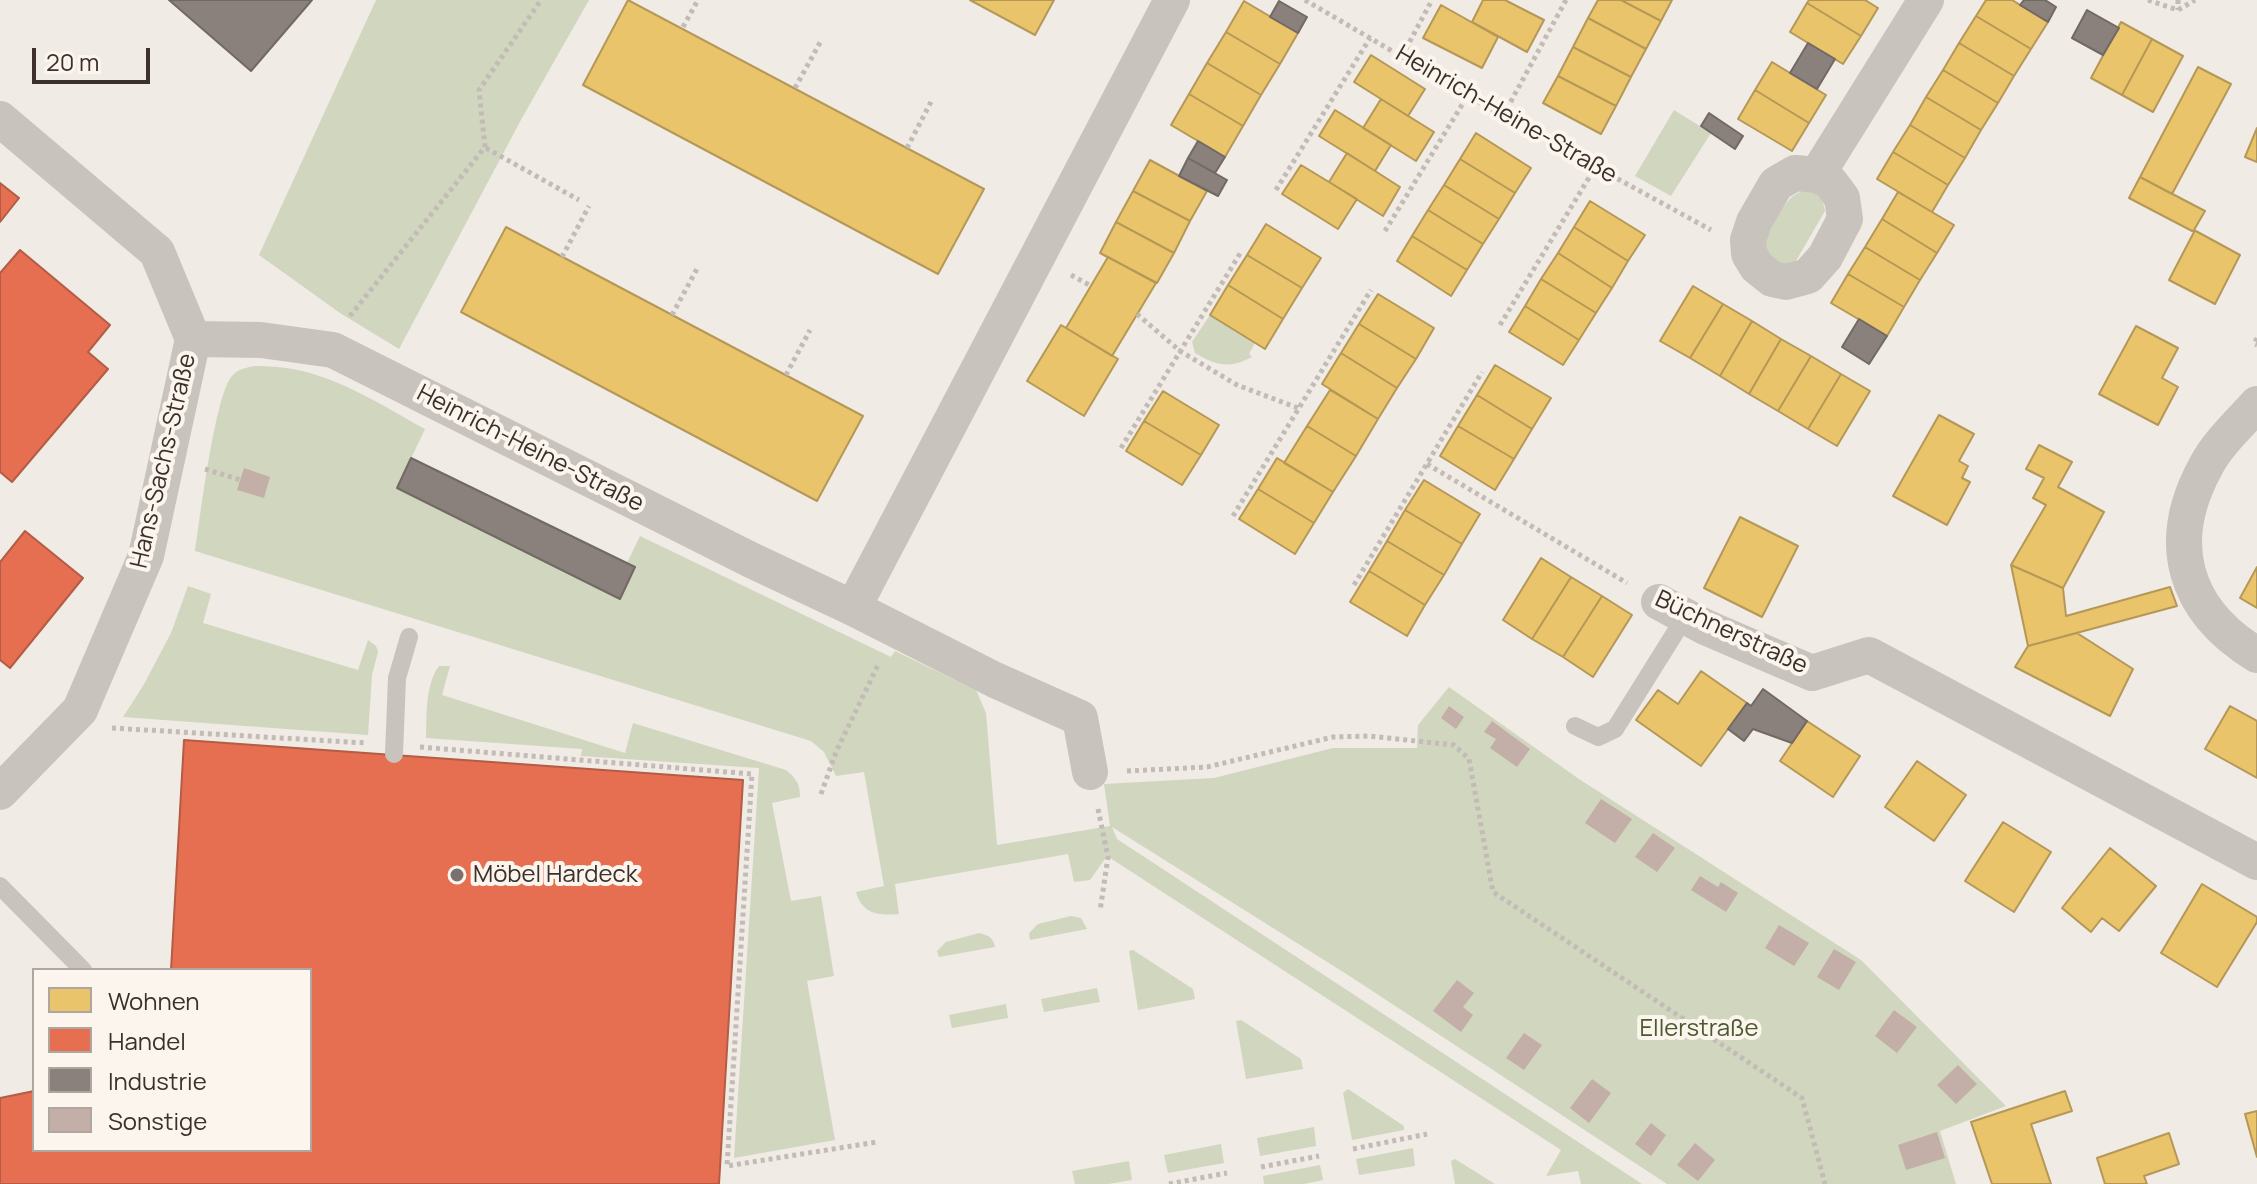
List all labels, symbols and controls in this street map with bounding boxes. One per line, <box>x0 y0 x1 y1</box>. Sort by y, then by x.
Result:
scale bar <box>36 32 154 82</box>
street label: Heinrich-Heine-Straße <box>1390 40 1622 190</box>
text: 20 m <box>46 45 99 78</box>
street label: Hans-Sachs-Straße <box>125 351 203 571</box>
street label: Heinrich-Heine-Straße <box>412 379 648 519</box>
street label: Büchnerstraße <box>1650 585 1812 681</box>
place label: Möbel Hardeck <box>473 861 638 889</box>
marker: Möbel Hardeck <box>448 866 466 884</box>
legend <box>32 968 312 1152</box>
text: Wohnen <box>108 984 200 1017</box>
park label: Ellerstraße <box>1639 1015 1759 1043</box>
text: Handel <box>108 1024 186 1057</box>
text: Industrie <box>108 1064 207 1097</box>
text: Sonstige <box>108 1104 207 1137</box>

